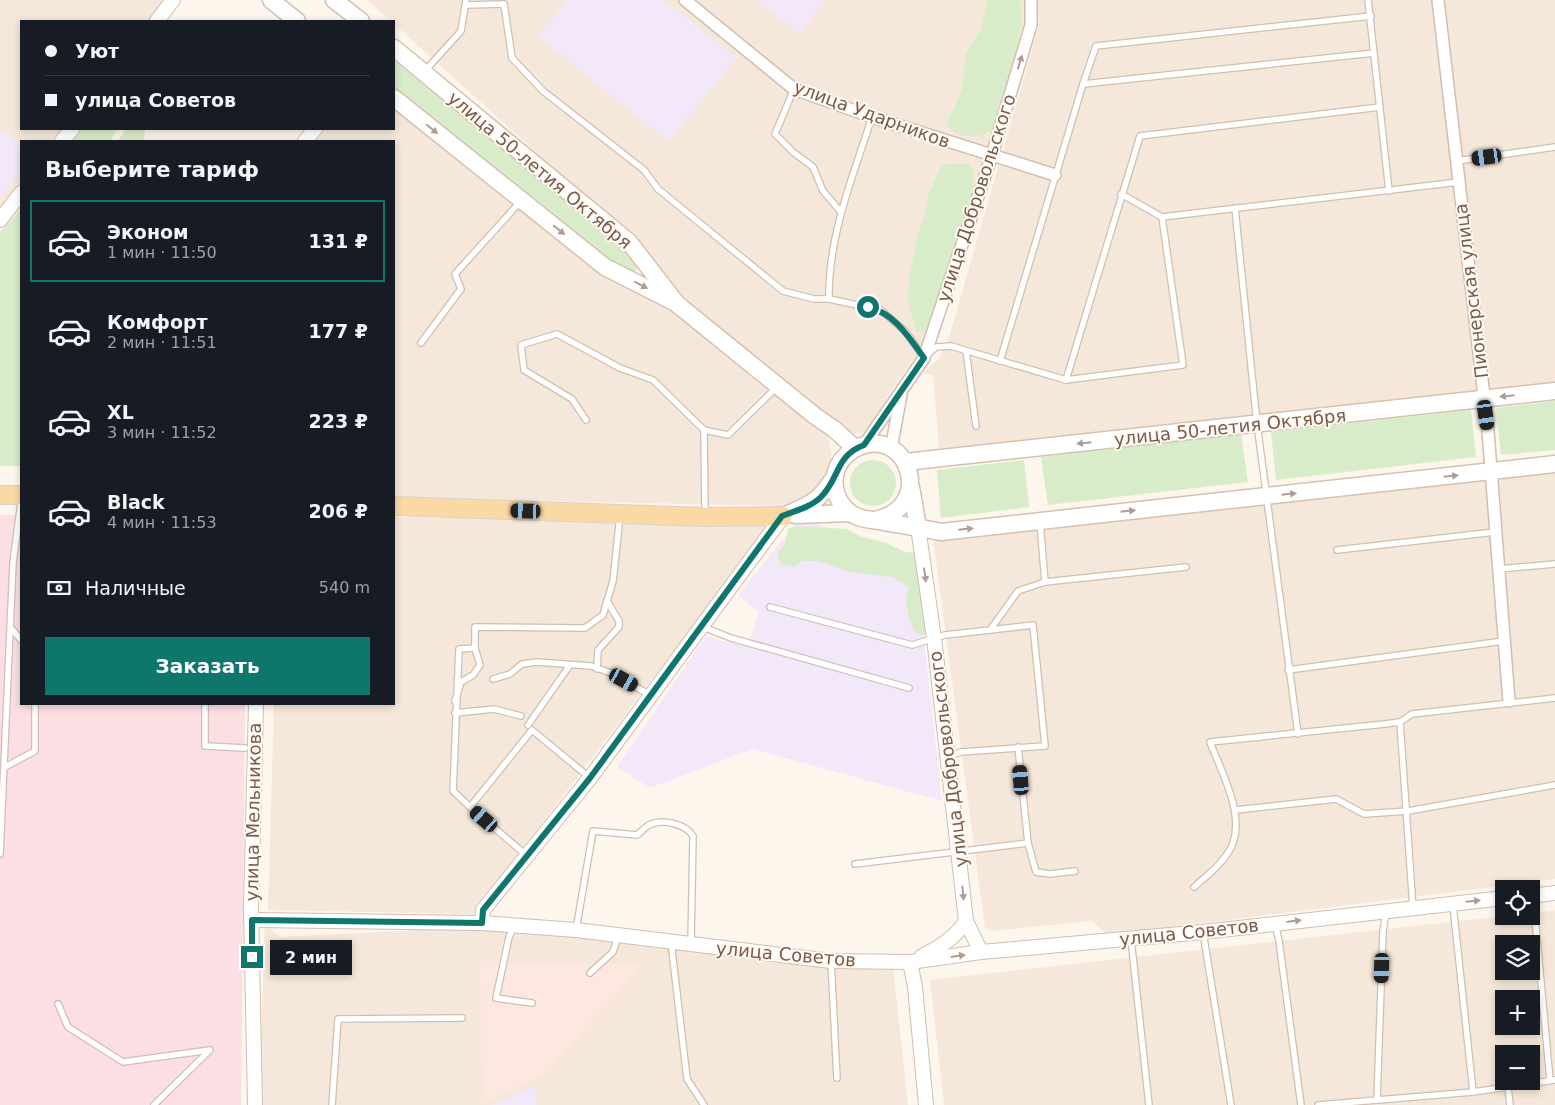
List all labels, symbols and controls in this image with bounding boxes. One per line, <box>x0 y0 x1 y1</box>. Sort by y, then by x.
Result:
text: Уют <box>75 40 119 62</box>
one-way arrow <box>1016 54 1024 69</box>
street label: улица Ударников <box>791 76 953 152</box>
street label: улица 50-летия Октября <box>444 87 636 253</box>
text: улица Советов <box>75 89 236 111</box>
street label: улица Добровольского <box>932 91 1020 305</box>
one-way arrow <box>425 123 438 134</box>
car <box>1471 147 1502 167</box>
text: Выберите тариф <box>45 157 259 182</box>
street label: Пионерская улица <box>1450 202 1492 380</box>
icon: car <box>47 219 92 264</box>
text: Эконом <box>107 221 189 243</box>
one-way arrow <box>552 224 565 235</box>
text: 131 ₽ <box>309 230 368 252</box>
text: 1 мин · 11:50 <box>107 243 217 262</box>
one-way arrow <box>634 281 648 289</box>
route start <box>857 296 879 318</box>
icon: car <box>47 309 92 354</box>
text: Комфорт <box>107 311 208 333</box>
text: 177 ₽ <box>309 320 368 342</box>
text: 2 мин · 11:51 <box>107 333 217 352</box>
one-way arrow <box>1498 392 1514 400</box>
icon: car <box>47 399 92 444</box>
car <box>1476 399 1495 431</box>
text: XL <box>107 401 134 423</box>
street label: улица 50-летия Октября <box>1113 404 1347 450</box>
text: 223 ₽ <box>309 410 368 432</box>
text: 3 мин · 11:52 <box>107 423 217 442</box>
one-way arrow <box>1076 439 1092 447</box>
one-way arrow <box>1443 472 1459 480</box>
icon: car <box>47 489 92 534</box>
one-way arrow <box>1281 489 1297 497</box>
text: Black <box>107 491 165 513</box>
text: 206 ₽ <box>309 500 368 522</box>
car <box>510 503 541 519</box>
one-way arrow <box>1120 507 1136 515</box>
text: 4 мин · 11:53 <box>107 513 217 532</box>
one-way arrow <box>958 525 974 533</box>
one-way arrow <box>921 568 929 584</box>
icon: cash <box>45 574 73 602</box>
text: Наличные <box>85 577 186 599</box>
text: 540 m <box>319 578 370 597</box>
button: Заказать <box>45 637 370 695</box>
street label: улица Добровольского <box>924 650 972 868</box>
car <box>607 666 640 694</box>
street label: улица Мельникова <box>241 723 265 901</box>
car <box>1012 764 1029 796</box>
car <box>467 803 500 835</box>
map controls <box>1495 880 1540 1090</box>
button: locate <box>1495 880 1540 925</box>
one-way arrow <box>960 885 968 901</box>
one-way arrow <box>1465 897 1481 905</box>
street label: улица Советов <box>1118 914 1260 950</box>
one-way arrow <box>1286 917 1302 925</box>
button: layers <box>1495 935 1540 980</box>
street label: улица Советов <box>715 937 857 971</box>
callout: 2 мин <box>270 940 352 974</box>
route end <box>241 946 263 968</box>
text: 2 мин <box>285 948 337 967</box>
one-way arrow <box>951 951 967 959</box>
car <box>1373 953 1390 983</box>
button: + <box>1495 990 1540 1035</box>
button: − <box>1495 1045 1540 1090</box>

